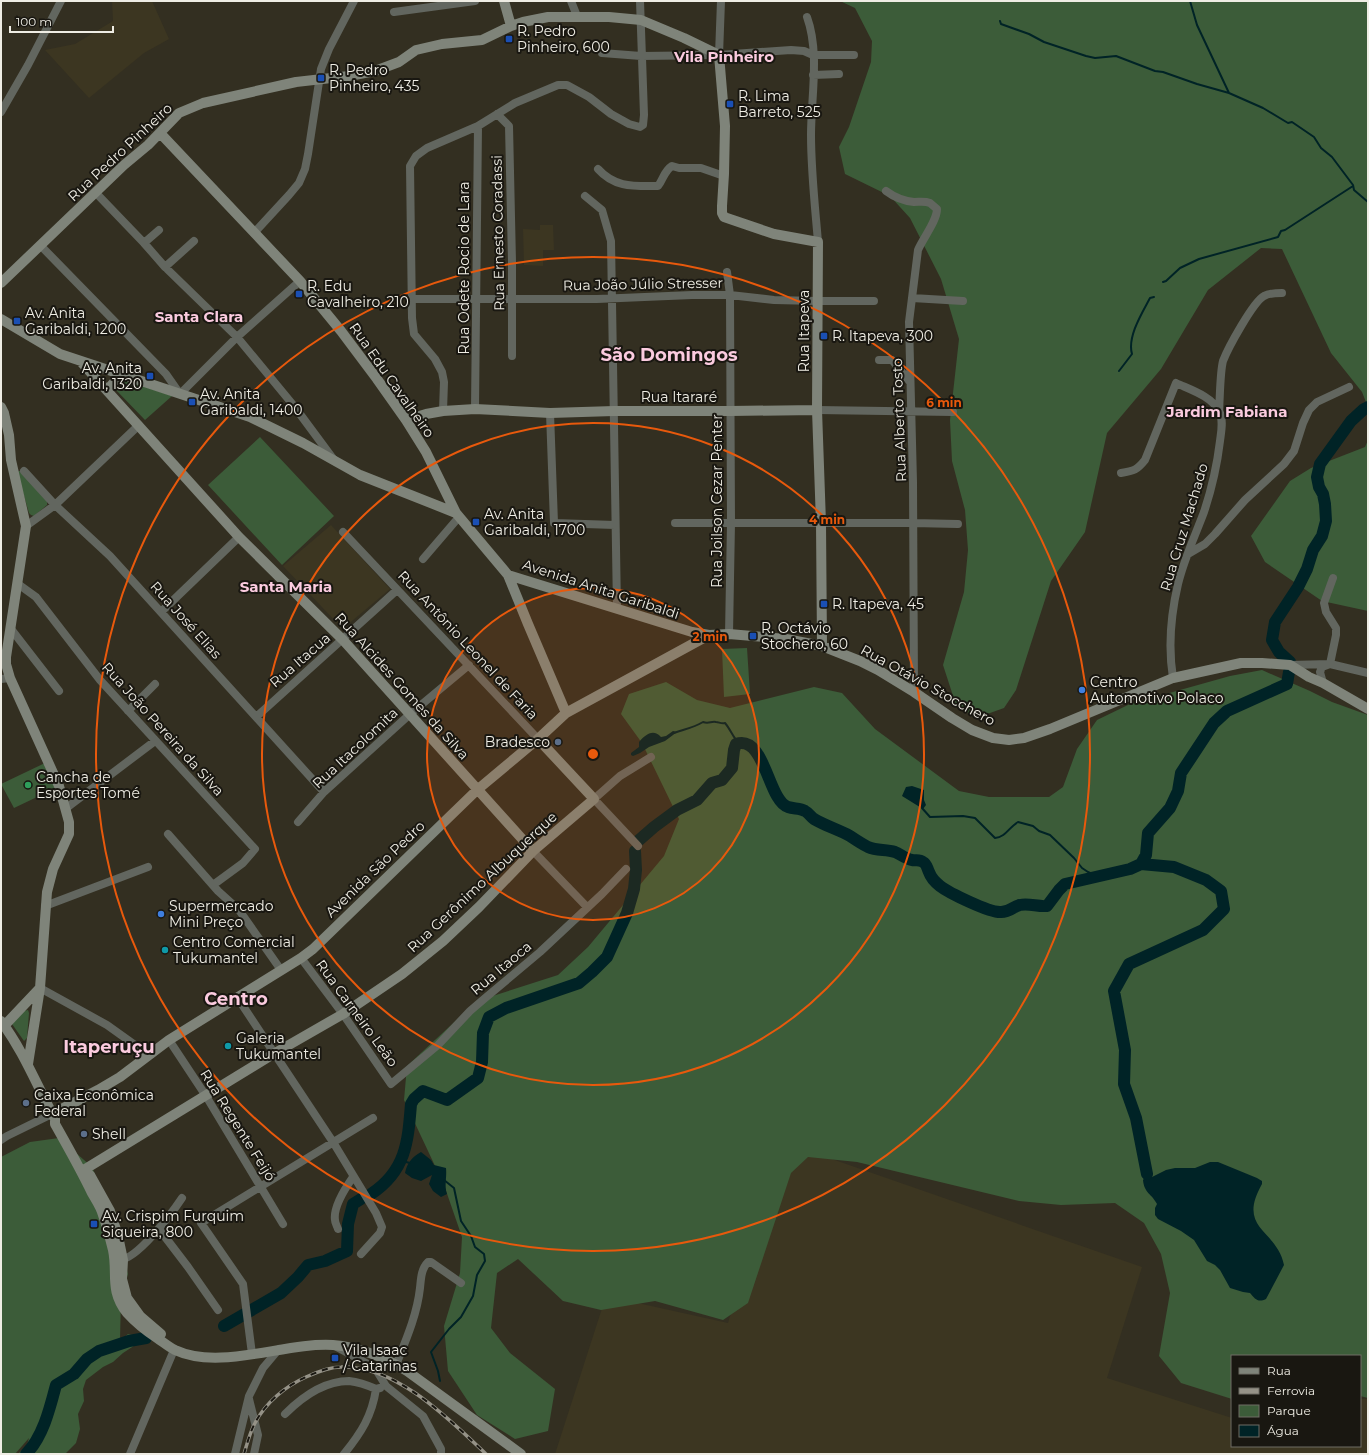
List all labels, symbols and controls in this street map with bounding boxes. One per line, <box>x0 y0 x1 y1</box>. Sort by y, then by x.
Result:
scale bar <box>10 8 113 34</box>
text: 100 m <box>16 14 52 29</box>
place label: R. Pedro Pinheiro, 600 <box>517 22 610 56</box>
marker: R. Pedro Pinheiro, 600 <box>504 34 514 44</box>
district label: Vila Pinheiro <box>673 47 774 66</box>
place label: R. Pedro Pinheiro, 435 <box>329 61 419 95</box>
marker: R. Pedro Pinheiro, 435 <box>316 73 326 83</box>
place label: R. Lima Barreto, 525 <box>738 87 821 121</box>
street label: Rua Pedro Pinheiro <box>64 99 176 205</box>
marker: R. Lima Barreto, 525 <box>725 99 735 109</box>
street label: Rua Ernesto Coradassi <box>488 155 508 311</box>
street label: Rua Odete Rocio de Lara <box>455 181 473 355</box>
street label: Rua João Júlio Stresser <box>563 274 724 294</box>
place label: R. Edu Cavalheiro, 210 <box>307 277 409 311</box>
marker: R. Edu Cavalheiro, 210 <box>294 289 304 299</box>
street label: Rua Itapeva <box>795 290 813 372</box>
place label: Av. Anita Garibaldi, 1200 <box>25 304 126 338</box>
district label: Santa Clara <box>155 307 243 326</box>
marker: Av. Anita Garibaldi, 1200 <box>12 316 22 326</box>
street label: Rua Edu Cavalheiro <box>345 319 439 441</box>
place label: R. Itapeva, 300 <box>832 327 933 345</box>
marker: R. Itapeva, 300 <box>819 331 829 341</box>
district label: São Domingos <box>601 344 738 366</box>
street label: Rua Alberto Tosto <box>888 358 910 482</box>
place label: Av. Anita Garibaldi, 1320 <box>42 359 142 393</box>
marker: Av. Anita Garibaldi, 1320 <box>145 371 155 381</box>
place label: Av. Anita Garibaldi, 1400 <box>200 385 303 419</box>
street label: Rua Itararé <box>641 388 717 406</box>
text: 6 min <box>926 395 962 410</box>
marker: Av. Anita Garibaldi, 1400 <box>187 397 197 407</box>
district label: Jardim Fabiana <box>1166 402 1287 421</box>
street label: Rua Joilson Cezar Penter <box>708 414 726 588</box>
street label: Rua Cruz Machado <box>1156 461 1212 593</box>
place label: Av. Anita Garibaldi, 1700 <box>484 505 585 539</box>
text: 4 min <box>809 512 845 527</box>
marker: Av. Anita Garibaldi, 1700 <box>471 517 481 527</box>
street label: Avenida Anita Garibaldi <box>520 555 682 623</box>
street label: Rua Antônio Leonel de Faria <box>394 567 542 723</box>
street label: Rua José Elias <box>146 577 226 663</box>
district label: Santa Maria <box>240 577 332 596</box>
place label: R. Itapeva, 45 <box>832 595 924 613</box>
marker: R. Itapeva, 45 <box>819 599 829 609</box>
street label: Rua Alcides Gomes da Silva <box>331 609 473 763</box>
place label: R. Octávio Stochero, 60 <box>761 619 848 653</box>
street label: Rua Itacua <box>266 629 334 691</box>
text: 2 min <box>693 629 727 644</box>
marker: R. Octávio Stochero, 60 <box>748 631 758 641</box>
street label: Rua Otávio Stocchero <box>858 641 999 730</box>
street label: Rua João Pereira da Silva <box>98 658 228 800</box>
place label: Centro Automotivo Polaco <box>1090 673 1224 707</box>
marker: Centro Automotivo Polaco <box>1077 685 1087 695</box>
street label: Rua Itacolomita <box>308 704 402 792</box>
place label: Bradesco <box>485 733 550 751</box>
marker: Bradesco <box>553 737 563 747</box>
centre of rings <box>586 747 600 761</box>
place label: Cancha de Esportes Tomé <box>36 768 140 802</box>
marker: Cancha de Esportes Tomé <box>23 780 33 790</box>
street label: Rua Gerônimo Albuquerque <box>403 808 561 956</box>
street label: Avenida São Pedro <box>321 817 429 921</box>
place label: Supermercado Mini Preço <box>169 897 274 931</box>
marker: Supermercado Mini Preço <box>156 909 166 919</box>
place label: Centro Comercial Tukumantel <box>173 933 295 967</box>
street label: Rua Itaoca <box>467 937 535 999</box>
marker: Centro Comercial Tukumantel <box>160 945 170 955</box>
street label: Rua Carneiro Leão <box>312 956 402 1070</box>
district label: Centro <box>204 988 268 1010</box>
place label: Galeria Tukumantel <box>236 1029 321 1063</box>
district label: Itaperuçu <box>63 1036 155 1058</box>
marker: Galeria Tukumantel <box>223 1041 233 1051</box>
street label: Rua Regente Feijó <box>196 1066 280 1184</box>
place label: Caixa Econômica Federal <box>34 1086 154 1120</box>
marker: Caixa Econômica Federal <box>21 1098 31 1108</box>
place label: Shell <box>92 1125 126 1143</box>
marker: Shell <box>79 1129 89 1139</box>
place label: Av. Crispim Furquim Siqueira, 800 <box>102 1207 244 1241</box>
marker: Av. Crispim Furquim Siqueira, 800 <box>89 1219 99 1229</box>
place label: Vila Isaac / Catarinas <box>342 1341 417 1375</box>
marker: Vila Isaac / Catarinas <box>330 1353 340 1363</box>
legend <box>1231 1355 1361 1447</box>
text: Rua <box>1267 1363 1291 1378</box>
text: Ferrovia <box>1267 1383 1315 1398</box>
text: Parque <box>1267 1403 1311 1418</box>
text: Água <box>1267 1423 1299 1438</box>

